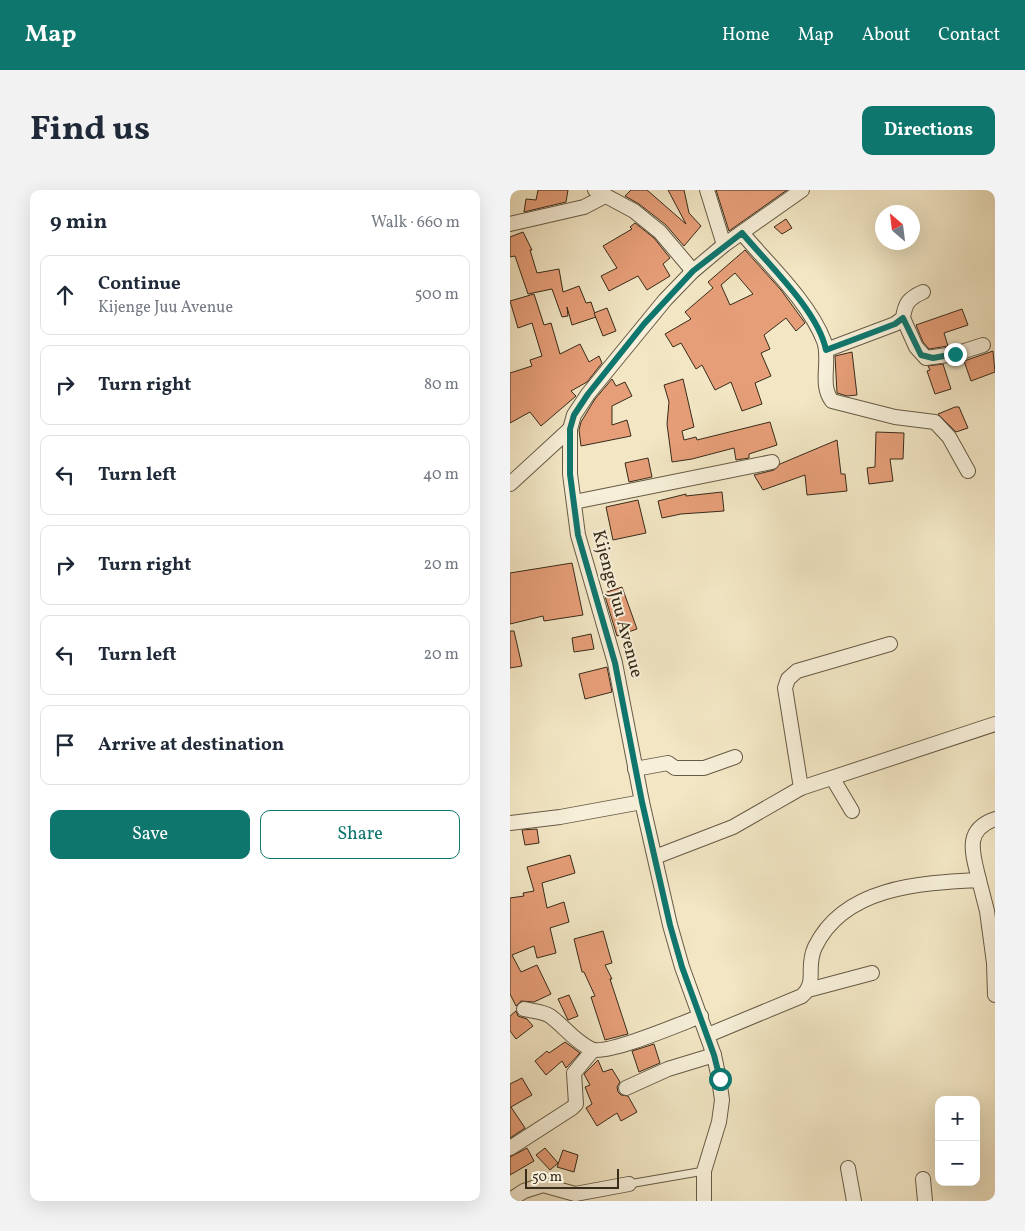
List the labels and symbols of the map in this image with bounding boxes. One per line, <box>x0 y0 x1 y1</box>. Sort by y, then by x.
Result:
north arrow <box>875 205 920 250</box>
route end <box>944 343 967 366</box>
street label: Kijenge Juu Avenue <box>585 527 649 681</box>
route start <box>709 1068 732 1091</box>
scale bar <box>525 1166 619 1189</box>

